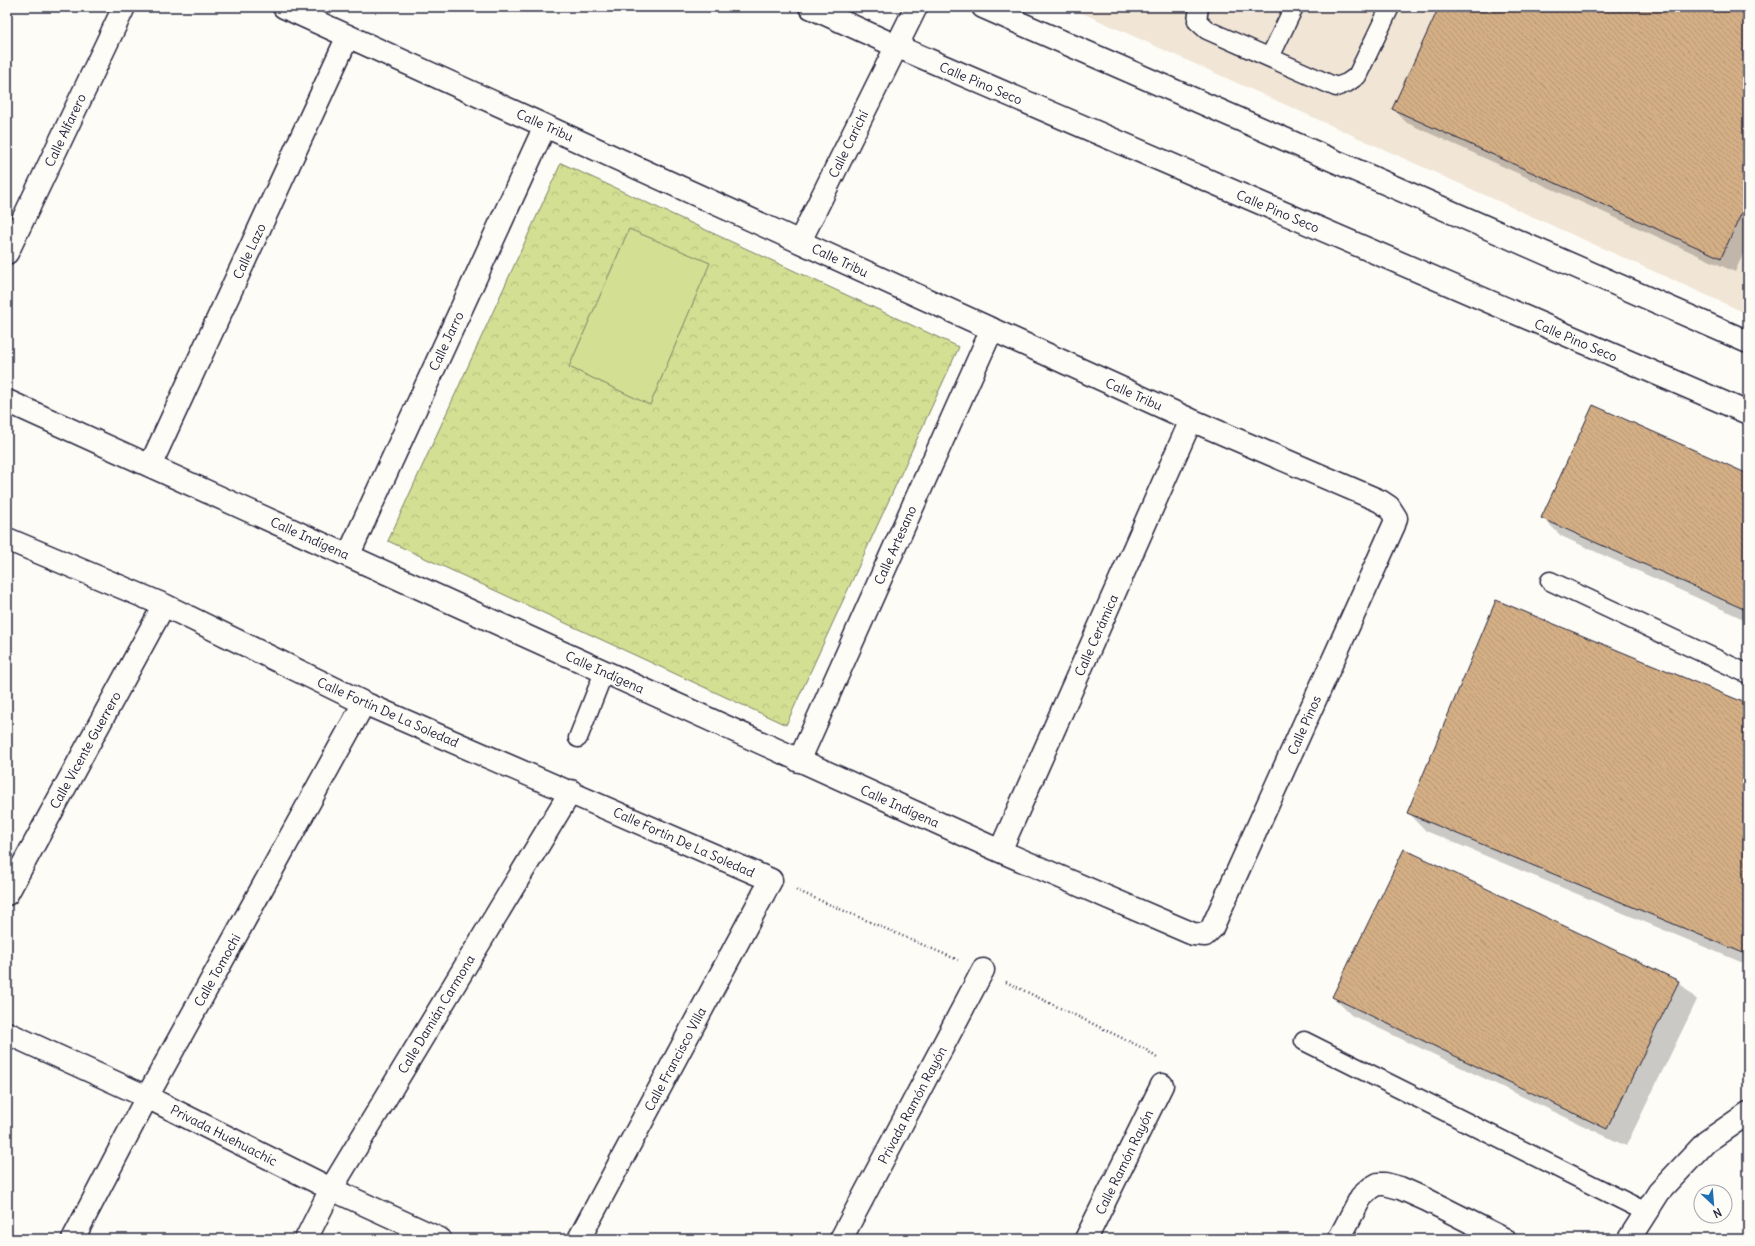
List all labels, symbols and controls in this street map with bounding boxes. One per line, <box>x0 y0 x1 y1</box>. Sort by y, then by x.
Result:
street label: Calle Pino Seco <box>937 58 1025 109</box>
street label: Calle Alfarero <box>41 91 90 170</box>
street label: Calle Tribu <box>514 105 576 146</box>
street label: Calle Carichí <box>825 108 872 181</box>
street label: Calle Pino Seco <box>1234 186 1322 237</box>
street label: Calle Lazo <box>229 221 270 282</box>
street label: Calle Tribu <box>809 240 871 281</box>
street label: Calle Jarro <box>425 309 468 374</box>
street label: Calle Pino Seco <box>1532 315 1620 366</box>
street label: Calle Tribu <box>1103 374 1165 415</box>
street label: Calle Artesano <box>870 503 920 587</box>
street label: Calle Indígena <box>268 513 352 563</box>
street label: Calle Cerámica <box>1071 592 1122 679</box>
street label: Calle Indígena <box>563 647 647 697</box>
street label: Calle Fortín De La Soledad <box>314 674 461 751</box>
street label: Calle Vicente Guerrero <box>46 689 125 812</box>
street label: Calle Pinos <box>1284 693 1325 758</box>
street label: Calle Indígena <box>858 781 942 831</box>
street label: Calle Fortín De La Soledad <box>610 804 757 881</box>
street label: Calle Tomochi <box>190 931 244 1010</box>
street label: Calle Damián Carmona <box>394 952 479 1077</box>
street label: Calle Francisco Villa <box>641 1004 710 1114</box>
street label: Privada Ramón Rayón <box>874 1043 951 1167</box>
street label: Privada Huehuachic <box>167 1101 280 1170</box>
street label: Calle Ramón Rayón <box>1092 1107 1157 1217</box>
north arrow <box>1693 1184 1733 1224</box>
text: N <box>1711 1205 1724 1221</box>

